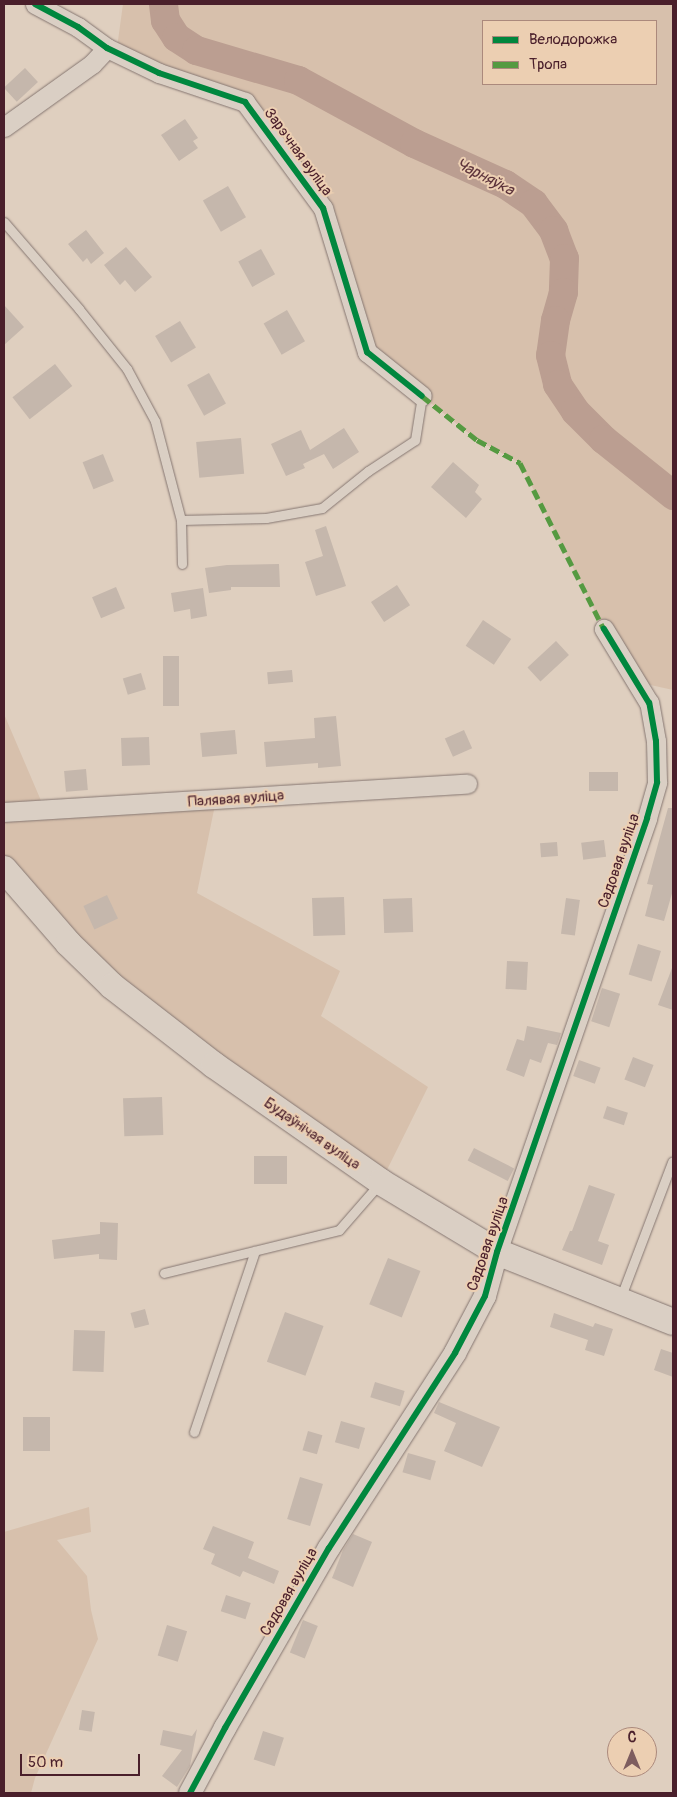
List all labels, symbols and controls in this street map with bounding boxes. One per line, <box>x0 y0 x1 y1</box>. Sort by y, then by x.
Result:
legend <box>482 20 657 85</box>
text: Велодорожка <box>529 30 617 49</box>
text: Тропа <box>529 55 567 74</box>
street label: Зарэчная вуліца <box>260 105 336 199</box>
water label: Чарняўка <box>453 154 517 200</box>
street label: Палявая вуліца <box>187 787 285 811</box>
street label: Садовая вуліца <box>594 811 644 911</box>
street label: Будаўнічая вуліца <box>260 1094 364 1174</box>
street label: Садовая вуліца <box>463 1194 513 1294</box>
street label: Садовая вуліца <box>257 1545 321 1639</box>
north arrow <box>607 1727 657 1777</box>
text: С <box>628 1729 636 1746</box>
scale bar <box>22 1744 142 1776</box>
text: 50 m <box>28 1753 63 1772</box>

